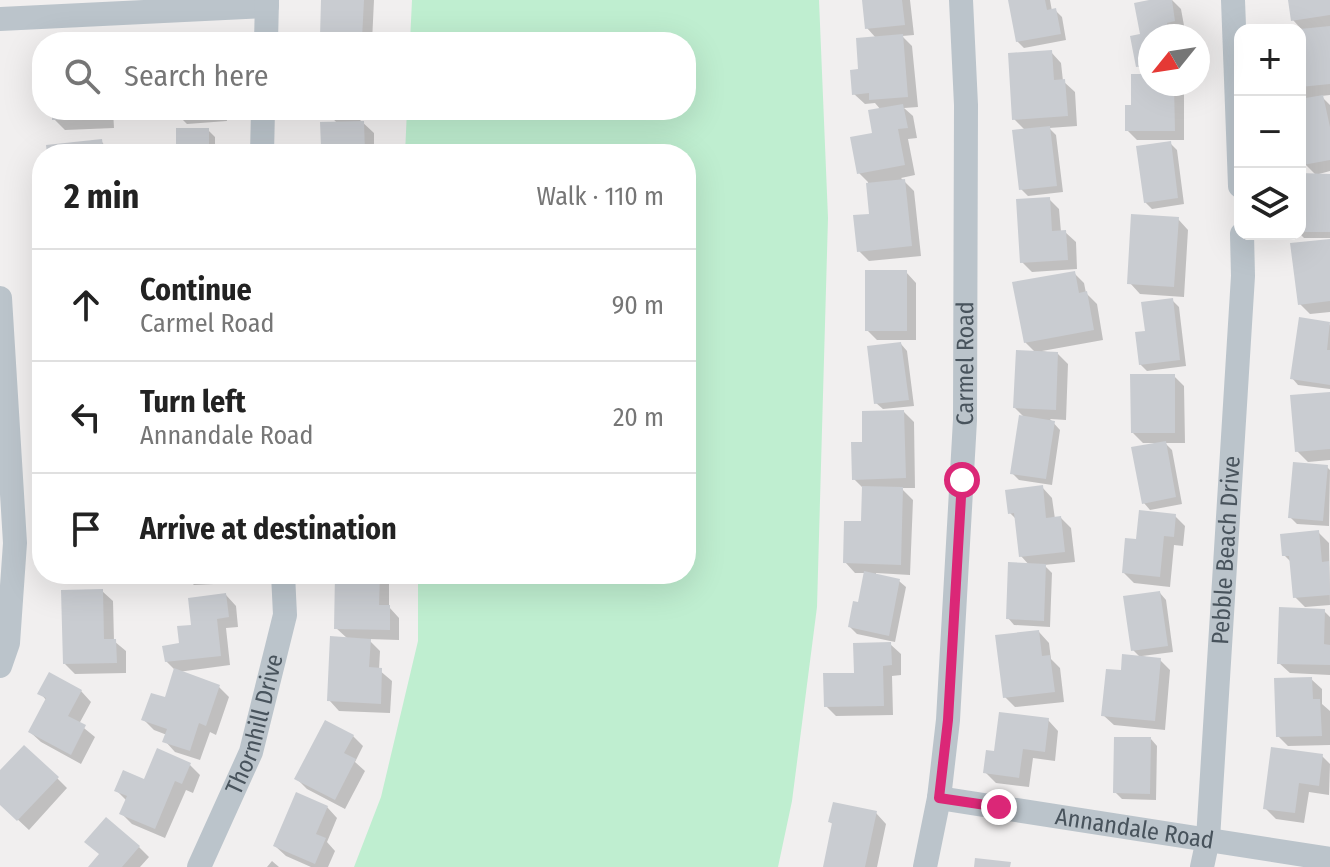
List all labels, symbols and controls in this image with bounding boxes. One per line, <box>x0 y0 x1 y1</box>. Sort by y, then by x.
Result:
north arrow <box>1138 24 1210 96</box>
map controls <box>1234 24 1306 240</box>
button: + <box>1234 24 1306 96</box>
search box <box>32 32 696 120</box>
icon: search <box>60 54 104 98</box>
text: Search here <box>124 58 269 94</box>
button: − <box>1234 96 1306 168</box>
button: layers <box>1234 168 1306 240</box>
text: 2 min <box>64 176 139 217</box>
text: Walk · 110 m <box>537 181 664 212</box>
text: Continue <box>140 272 252 308</box>
icon: ahead <box>64 283 108 327</box>
text: 90 m <box>612 290 664 321</box>
street label: Carmel Road <box>951 301 979 426</box>
text: Carmel Road <box>140 308 274 339</box>
text: Turn left <box>140 384 246 420</box>
icon: left <box>64 395 108 439</box>
text: 20 m <box>613 402 664 433</box>
text: Annandale Road <box>140 420 314 451</box>
street label: Pebble Beach Drive <box>1206 455 1246 645</box>
route start <box>944 462 980 498</box>
icon: arrive <box>64 507 108 551</box>
text: Arrive at destination <box>140 511 397 547</box>
street label: Thornhill Drive <box>220 651 289 799</box>
route end <box>981 789 1017 825</box>
street label: Annandale Road <box>1053 802 1216 855</box>

